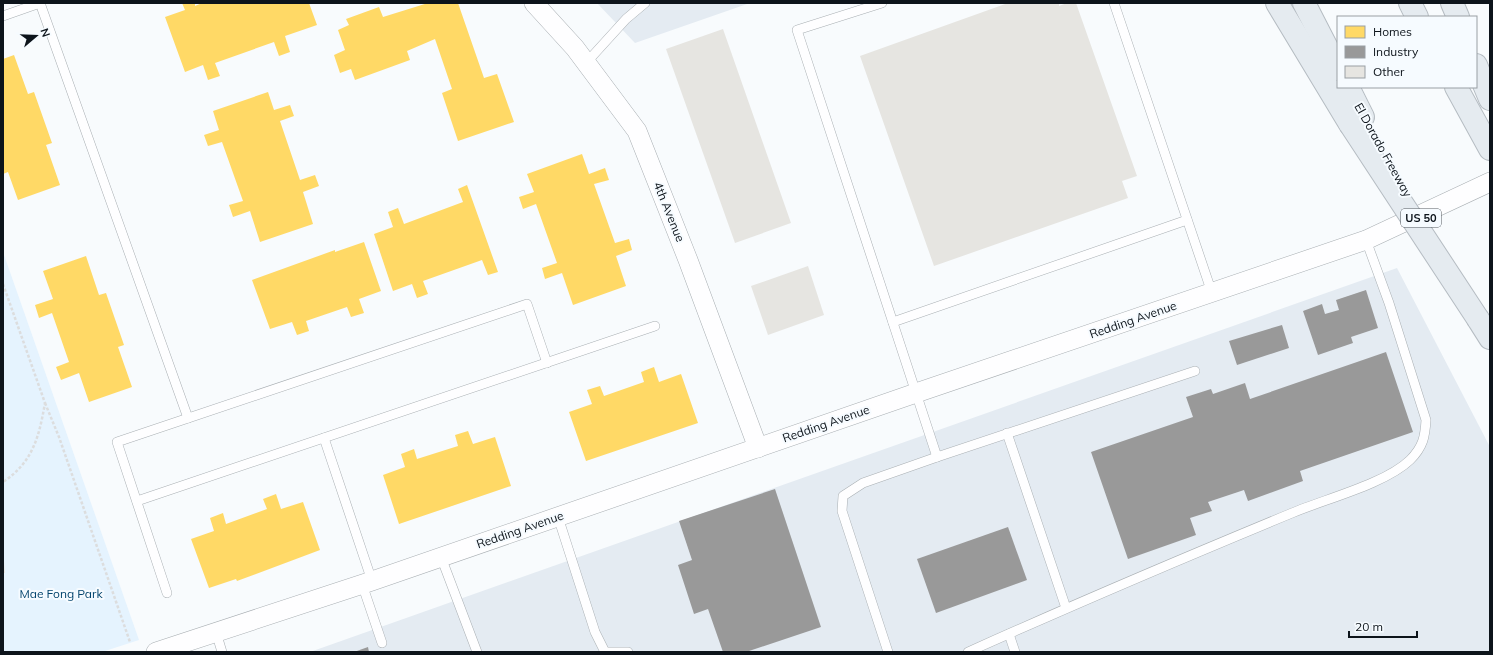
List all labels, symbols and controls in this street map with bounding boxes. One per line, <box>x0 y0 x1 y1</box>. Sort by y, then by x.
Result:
north arrow <box>16 16 56 56</box>
legend <box>1337 16 1477 88</box>
text: Homes <box>1373 24 1412 39</box>
text: N <box>37 27 53 39</box>
text: Industry <box>1373 44 1419 59</box>
text: Other <box>1373 64 1405 79</box>
street label: El Dorado Freeway <box>1351 100 1416 200</box>
street label: 4th Avenue <box>651 180 688 244</box>
road number: US 50 <box>1401 209 1441 227</box>
street label: Redding Avenue <box>1087 298 1178 341</box>
street label: Redding Avenue <box>780 402 871 445</box>
street label: Redding Avenue <box>474 508 565 551</box>
park label: Mae Fong Park <box>19 586 103 601</box>
scale bar <box>1349 613 1417 639</box>
text: 20 m <box>1355 619 1383 634</box>

